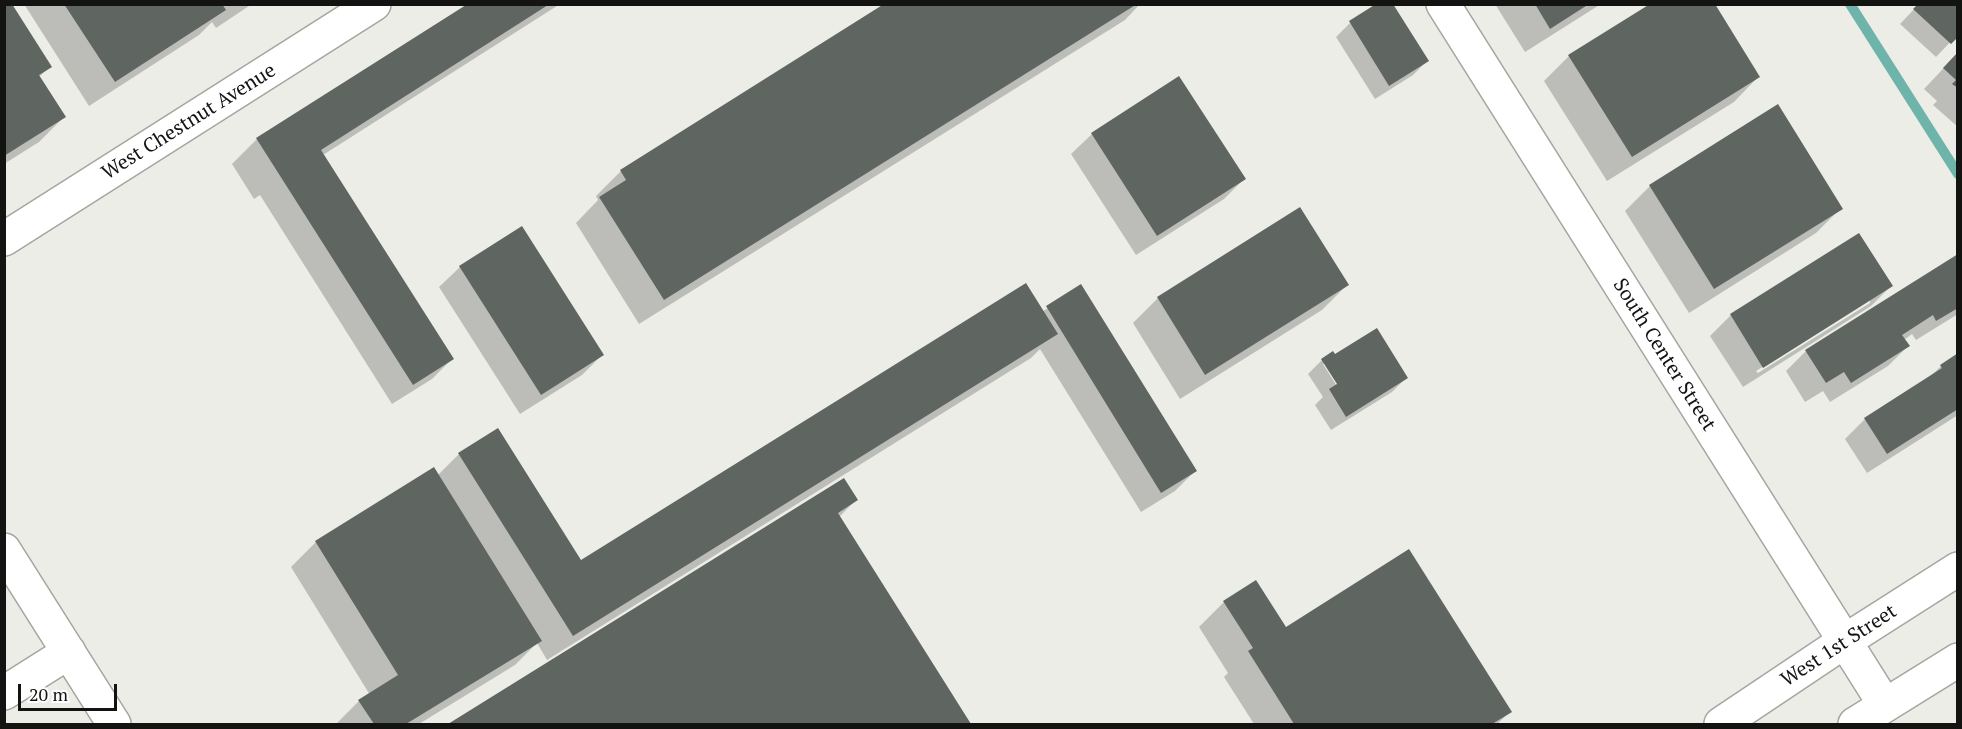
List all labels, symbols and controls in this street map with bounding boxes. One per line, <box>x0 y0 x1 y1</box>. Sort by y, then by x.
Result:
street label: West Chestnut Avenue <box>98 59 280 185</box>
street label: South Center Street <box>1607 274 1721 436</box>
street label: West 1st Street <box>1777 600 1901 692</box>
scale bar <box>21 672 120 710</box>
text: 20 m <box>29 682 68 706</box>

